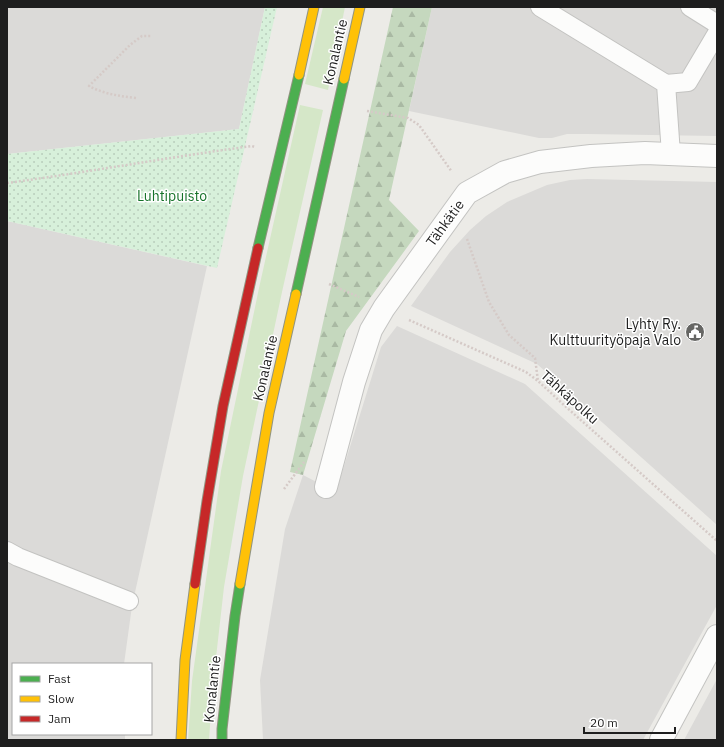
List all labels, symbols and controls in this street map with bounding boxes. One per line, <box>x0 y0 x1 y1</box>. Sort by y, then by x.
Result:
street label: Konalantie <box>319 17 351 87</box>
park label: Luhtipuisto <box>137 187 207 205</box>
street label: Tähkätie <box>422 196 468 250</box>
place label: Lyhty Ry. Kulttuurityöpaja Valo <box>550 315 681 349</box>
public building icon: Lyhty Ry. Kulttuurityöpaja Valo <box>684 321 706 343</box>
street label: Konalantie <box>249 333 281 403</box>
street label: Tähkäpolku <box>537 366 603 428</box>
street label: Konalantie <box>200 654 224 723</box>
legend <box>12 663 152 735</box>
text: Fast <box>48 671 71 686</box>
text: Slow <box>48 691 74 706</box>
scale bar <box>584 709 675 735</box>
text: Jam <box>48 711 71 726</box>
text: 20 m <box>590 715 618 730</box>

